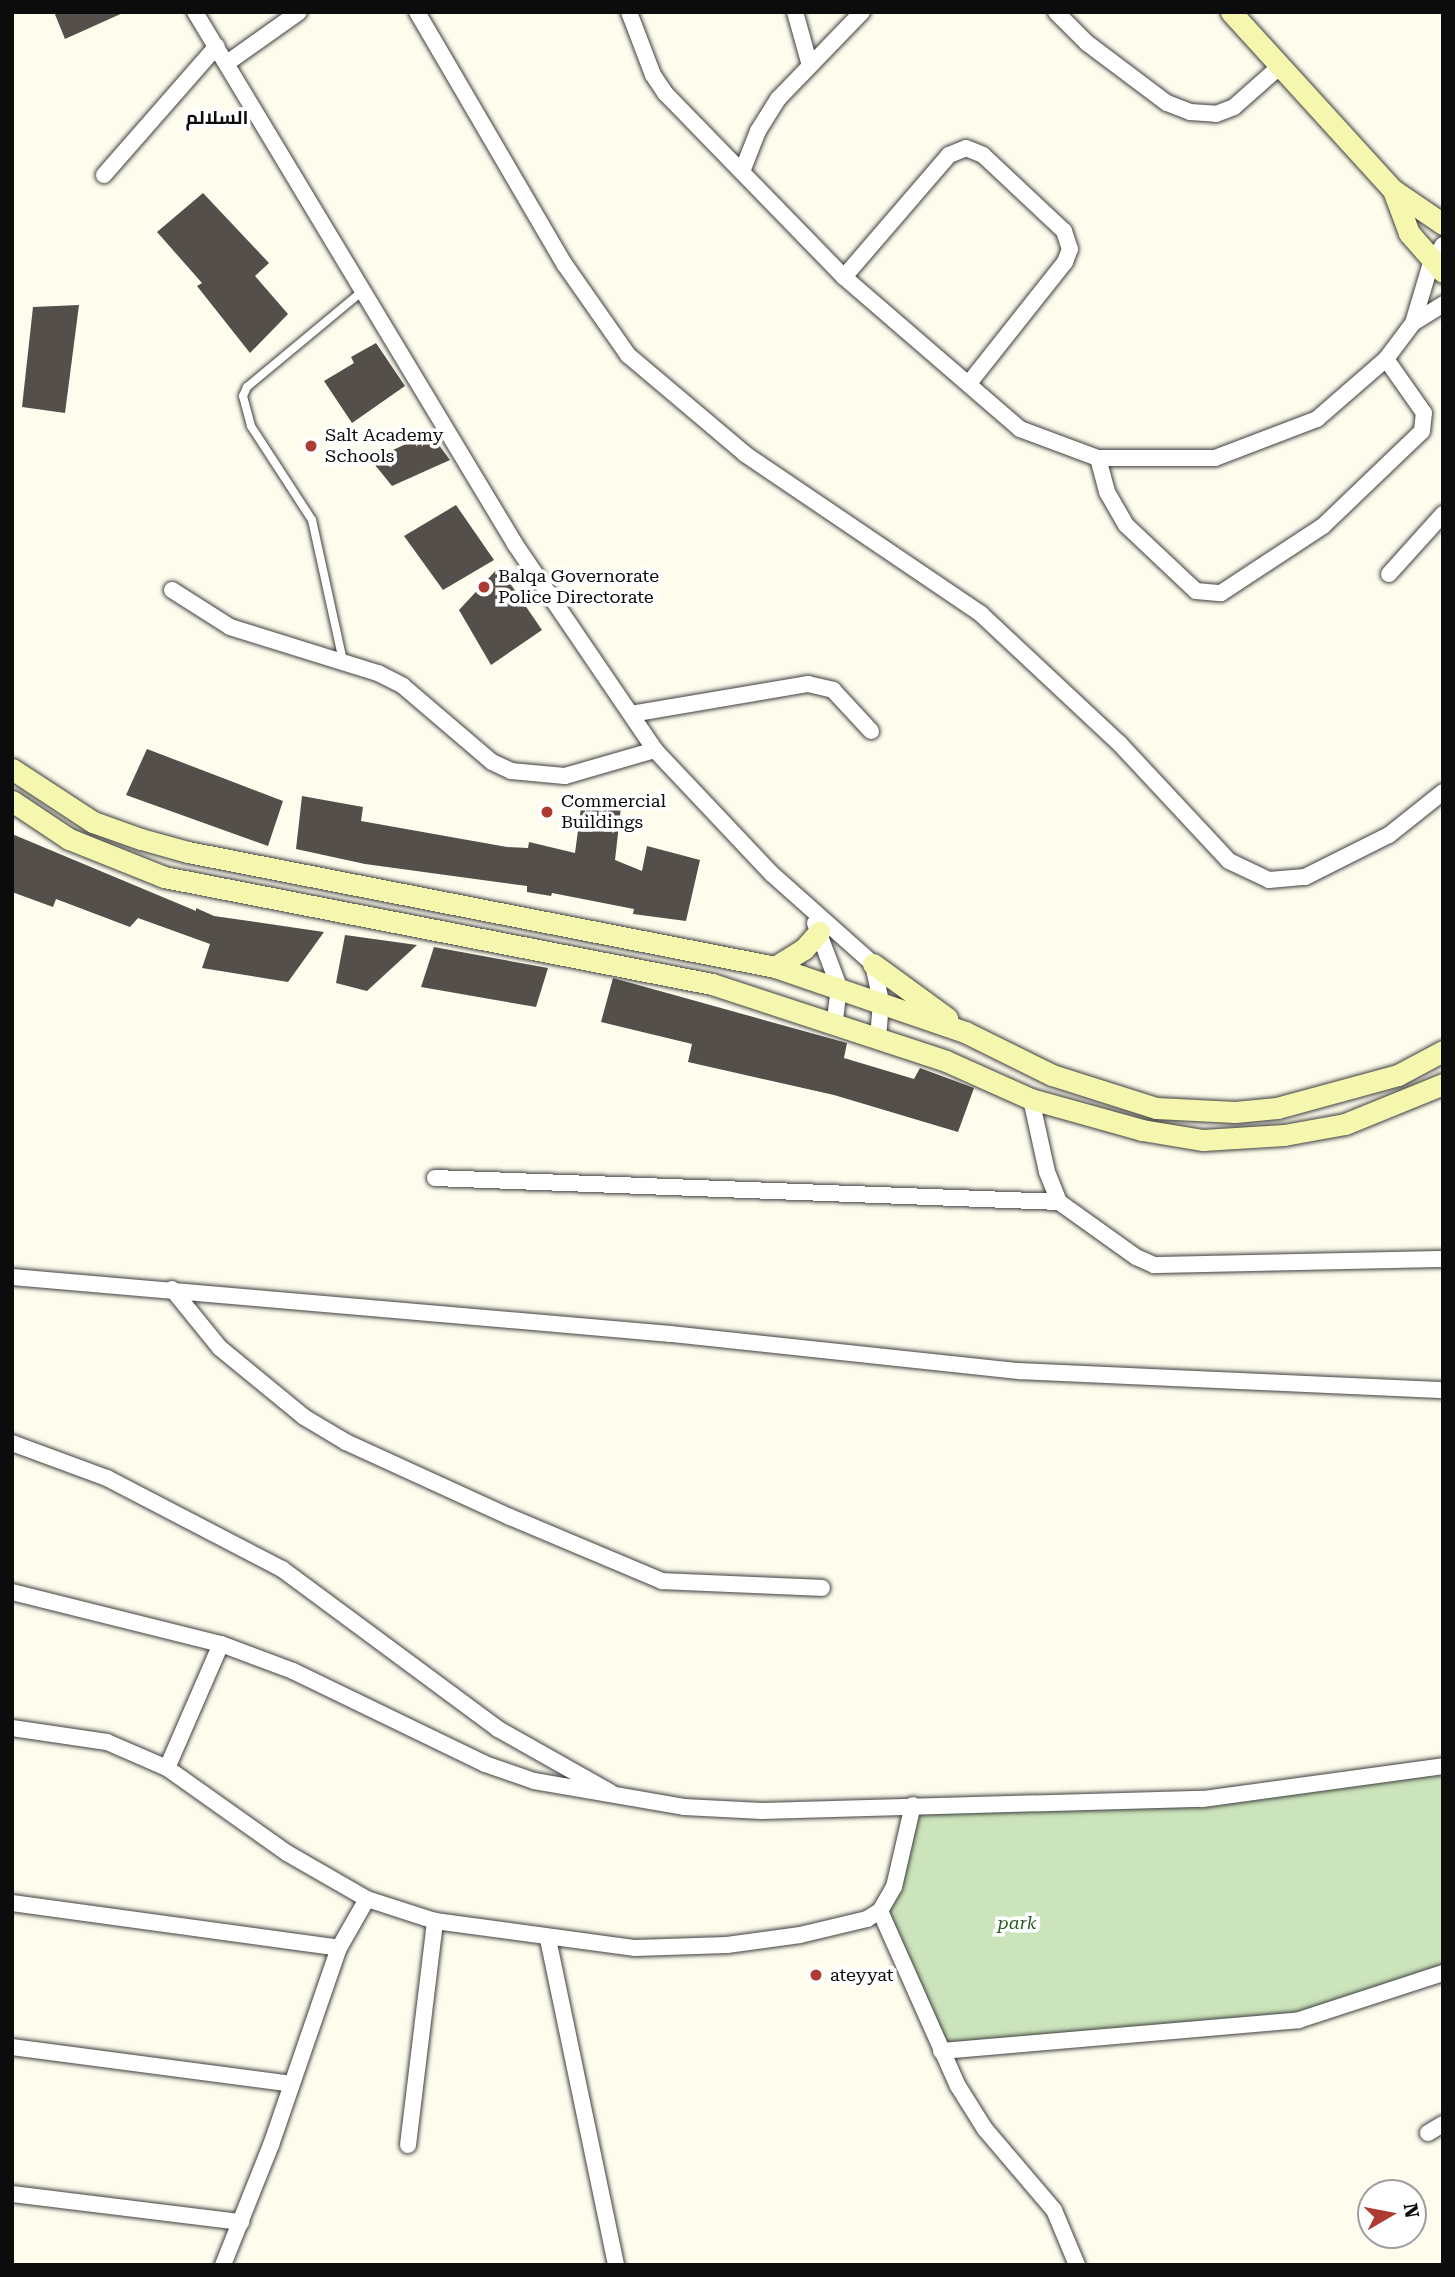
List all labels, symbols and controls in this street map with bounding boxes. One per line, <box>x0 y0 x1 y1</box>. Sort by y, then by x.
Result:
district label: السلالم <box>185 107 249 129</box>
place label: Salt Academy Schools <box>325 425 443 467</box>
marker: Salt Academy Schools <box>303 438 319 454</box>
place label: Balqa Governorate Police Directorate <box>498 566 659 608</box>
marker: Balqa Governorate Police Directorate <box>476 579 492 595</box>
place label: Commercial Buildings <box>561 791 666 834</box>
marker: Commercial Buildings <box>539 804 555 820</box>
park label: park <box>998 1912 1036 1934</box>
place label: ateyyat <box>830 1964 893 1986</box>
marker: ateyyat <box>808 1967 824 1983</box>
north arrow <box>1357 2179 1427 2249</box>
text: N <box>1399 2201 1424 2220</box>

